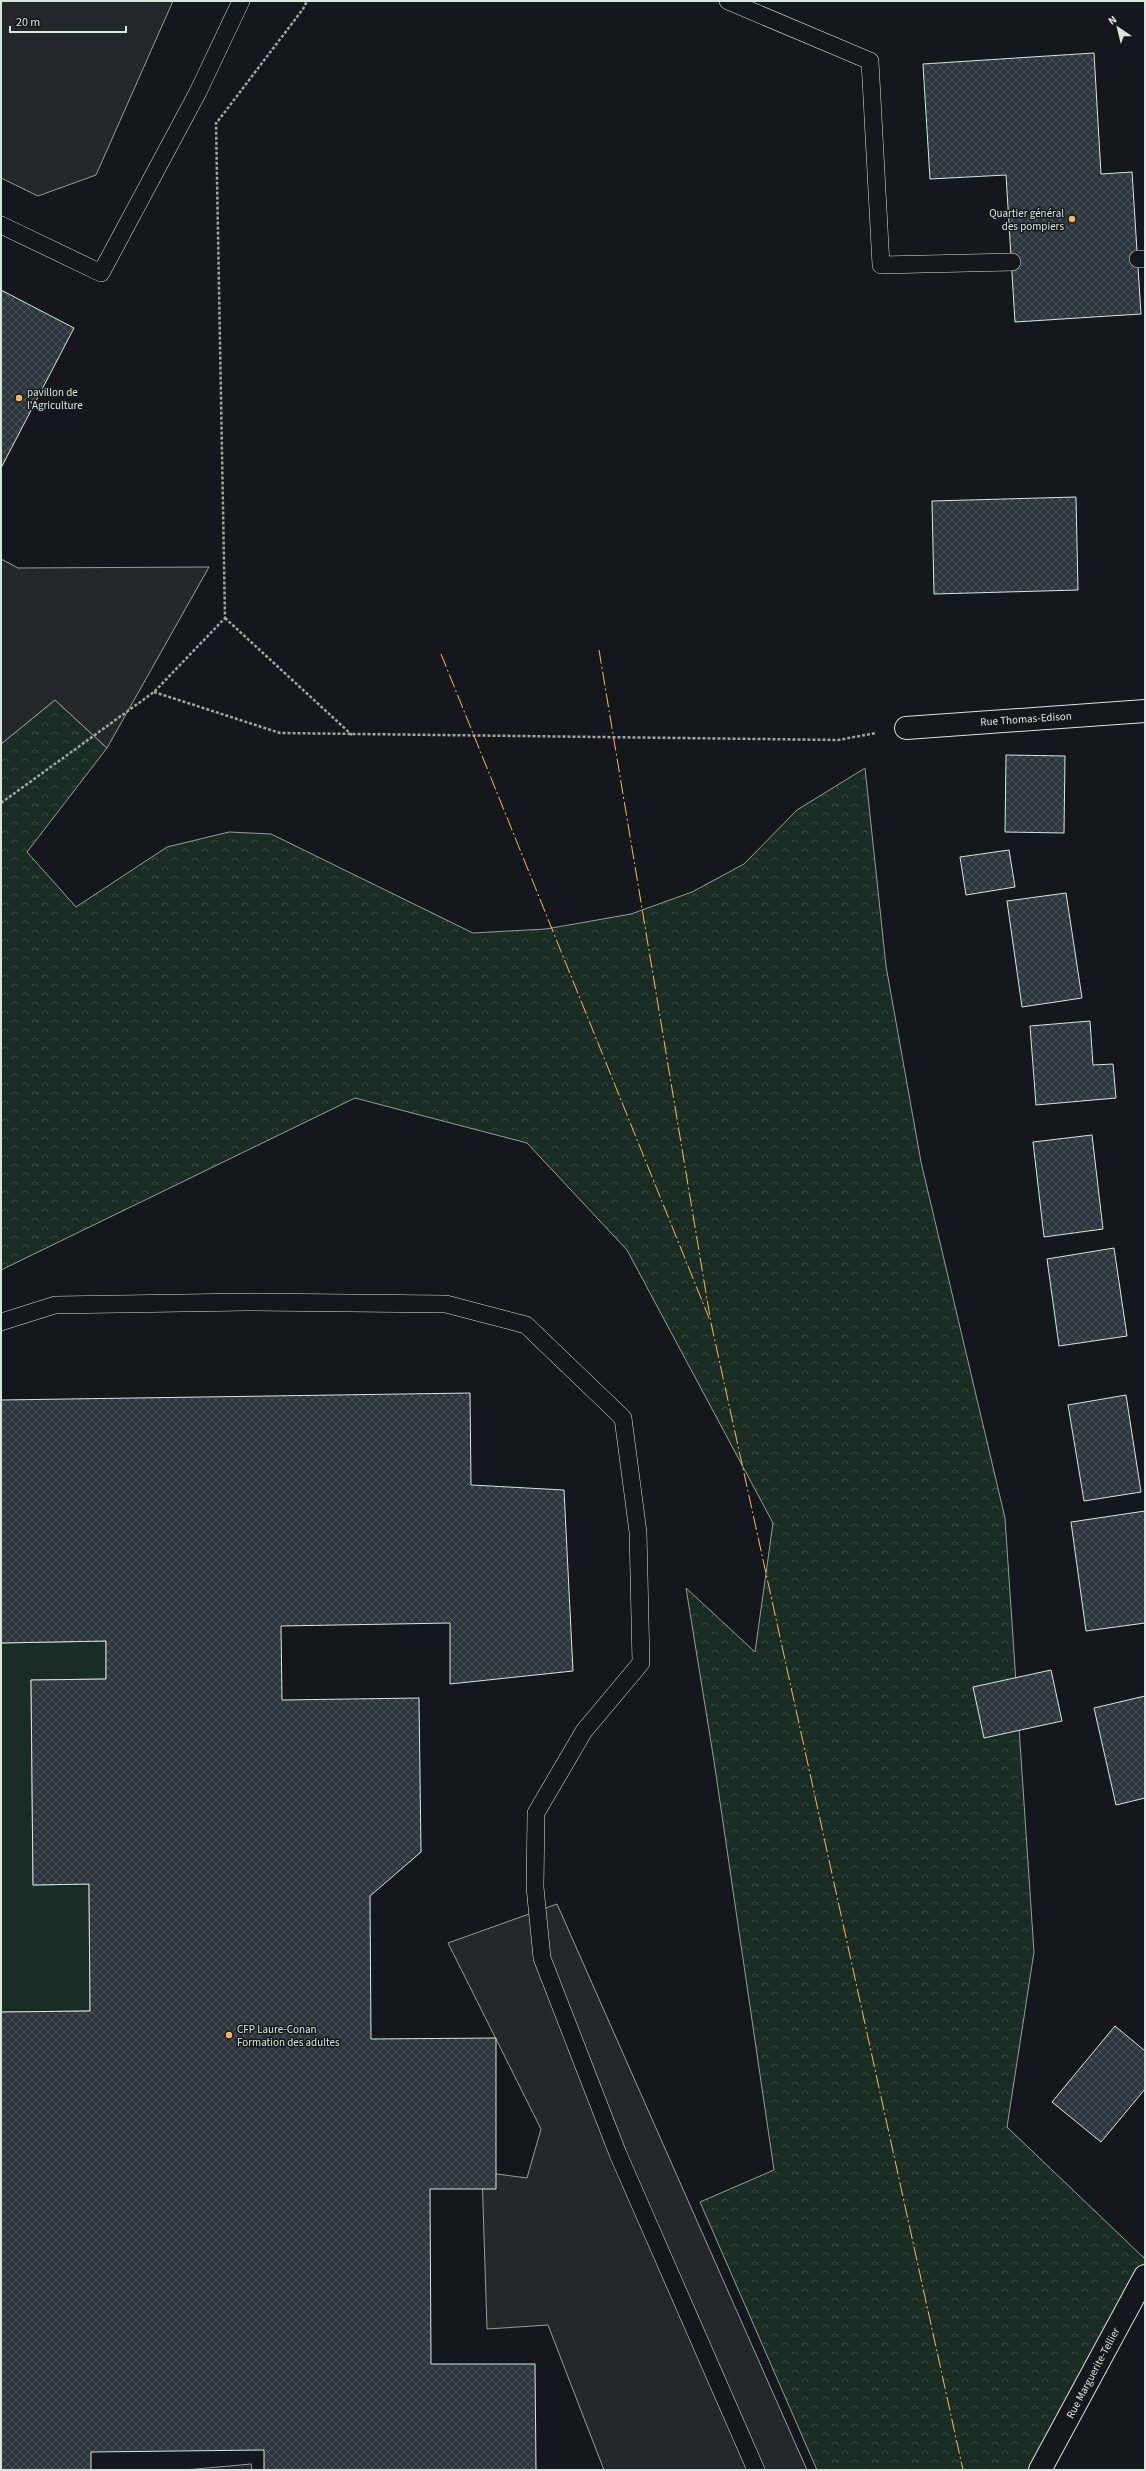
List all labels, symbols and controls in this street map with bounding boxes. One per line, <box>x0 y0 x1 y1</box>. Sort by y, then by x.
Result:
scale bar <box>10 8 126 34</box>
north arrow <box>1098 8 1138 48</box>
text: N <box>1105 12 1120 28</box>
text: 20 m <box>16 14 40 31</box>
place label: Quartier général des pompiers <box>989 206 1064 234</box>
marker: Quartier général des pompiers <box>1067 214 1077 224</box>
place label: pavillon de l'Agriculture <box>27 385 83 413</box>
marker: pavillon de l'Agriculture <box>14 393 24 403</box>
street label: Rue Thomas-Edison <box>980 708 1072 730</box>
place label: CFP Laure-Conan Formation des adultes <box>237 2022 340 2050</box>
marker: CFP Laure-Conan Formation des adultes <box>224 2030 234 2040</box>
street label: Rue Marguerite-Tellier <box>1063 2325 1123 2421</box>

